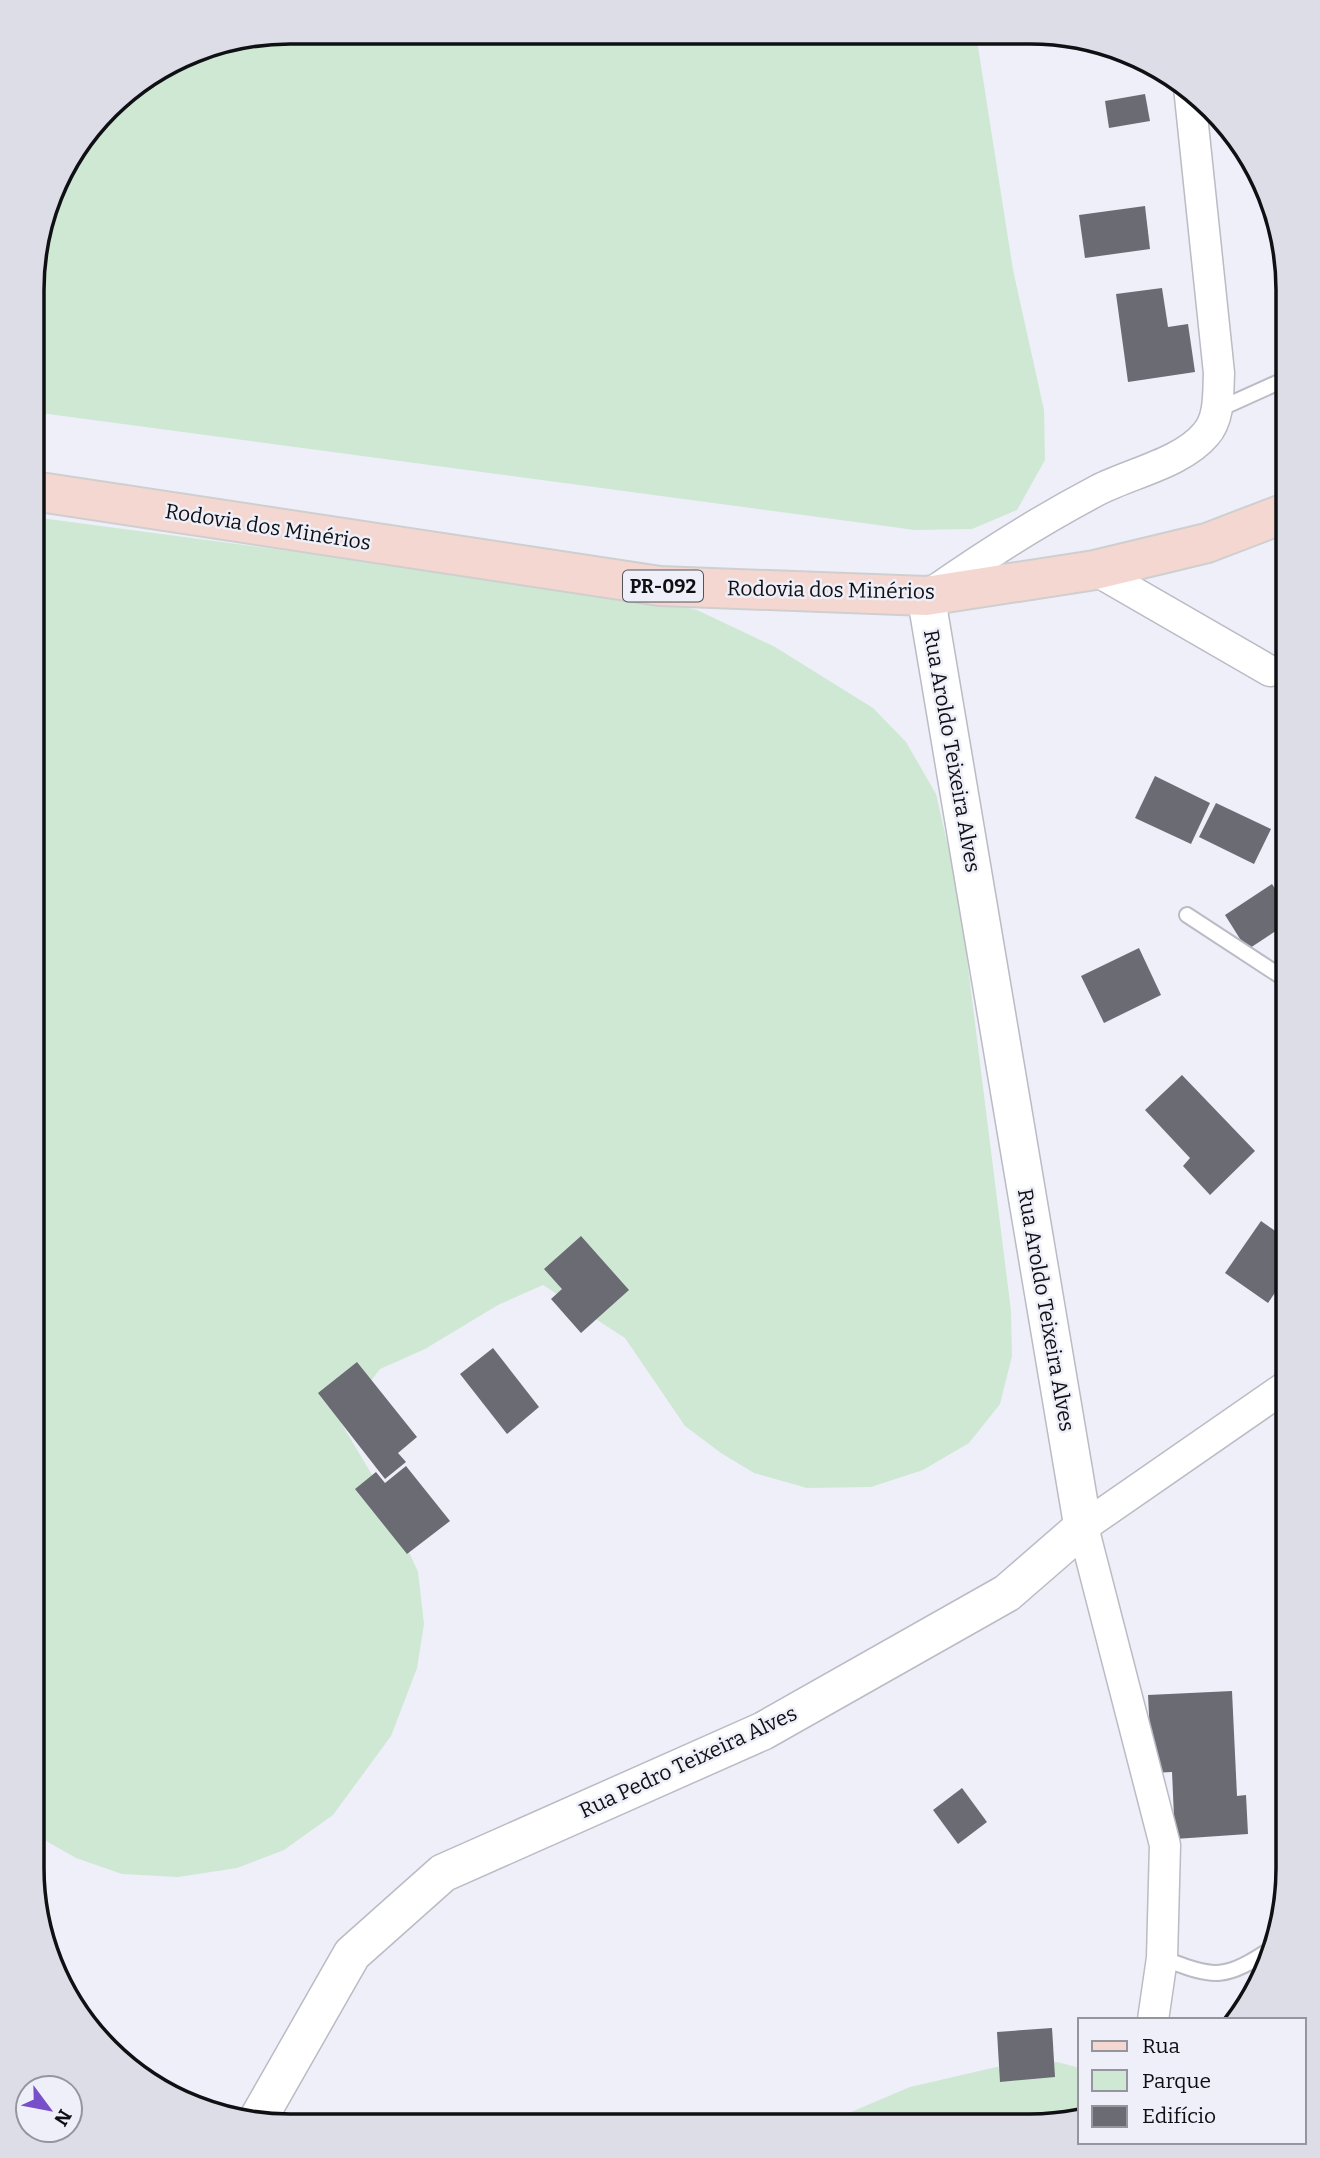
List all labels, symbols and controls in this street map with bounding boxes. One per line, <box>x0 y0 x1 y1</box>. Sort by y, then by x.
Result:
street label: Rodovia dos Minérios <box>163 498 373 556</box>
road number: PR-092 <box>623 570 703 601</box>
street label: Rodovia dos Minérios <box>727 575 935 605</box>
street label: Rua Aroldo Teixeira Alves <box>918 627 986 875</box>
street label: Rua Aroldo Teixeira Alves <box>1012 1186 1080 1434</box>
street label: Rua Pedro Teixeira Alves <box>575 1700 801 1824</box>
legend <box>1078 2018 1306 2144</box>
text: Rua <box>1142 2033 1180 2059</box>
text: Parque <box>1142 2068 1211 2094</box>
north arrow <box>14 2074 84 2144</box>
text: Edifício <box>1142 2103 1216 2129</box>
text: N <box>49 2105 77 2130</box>

